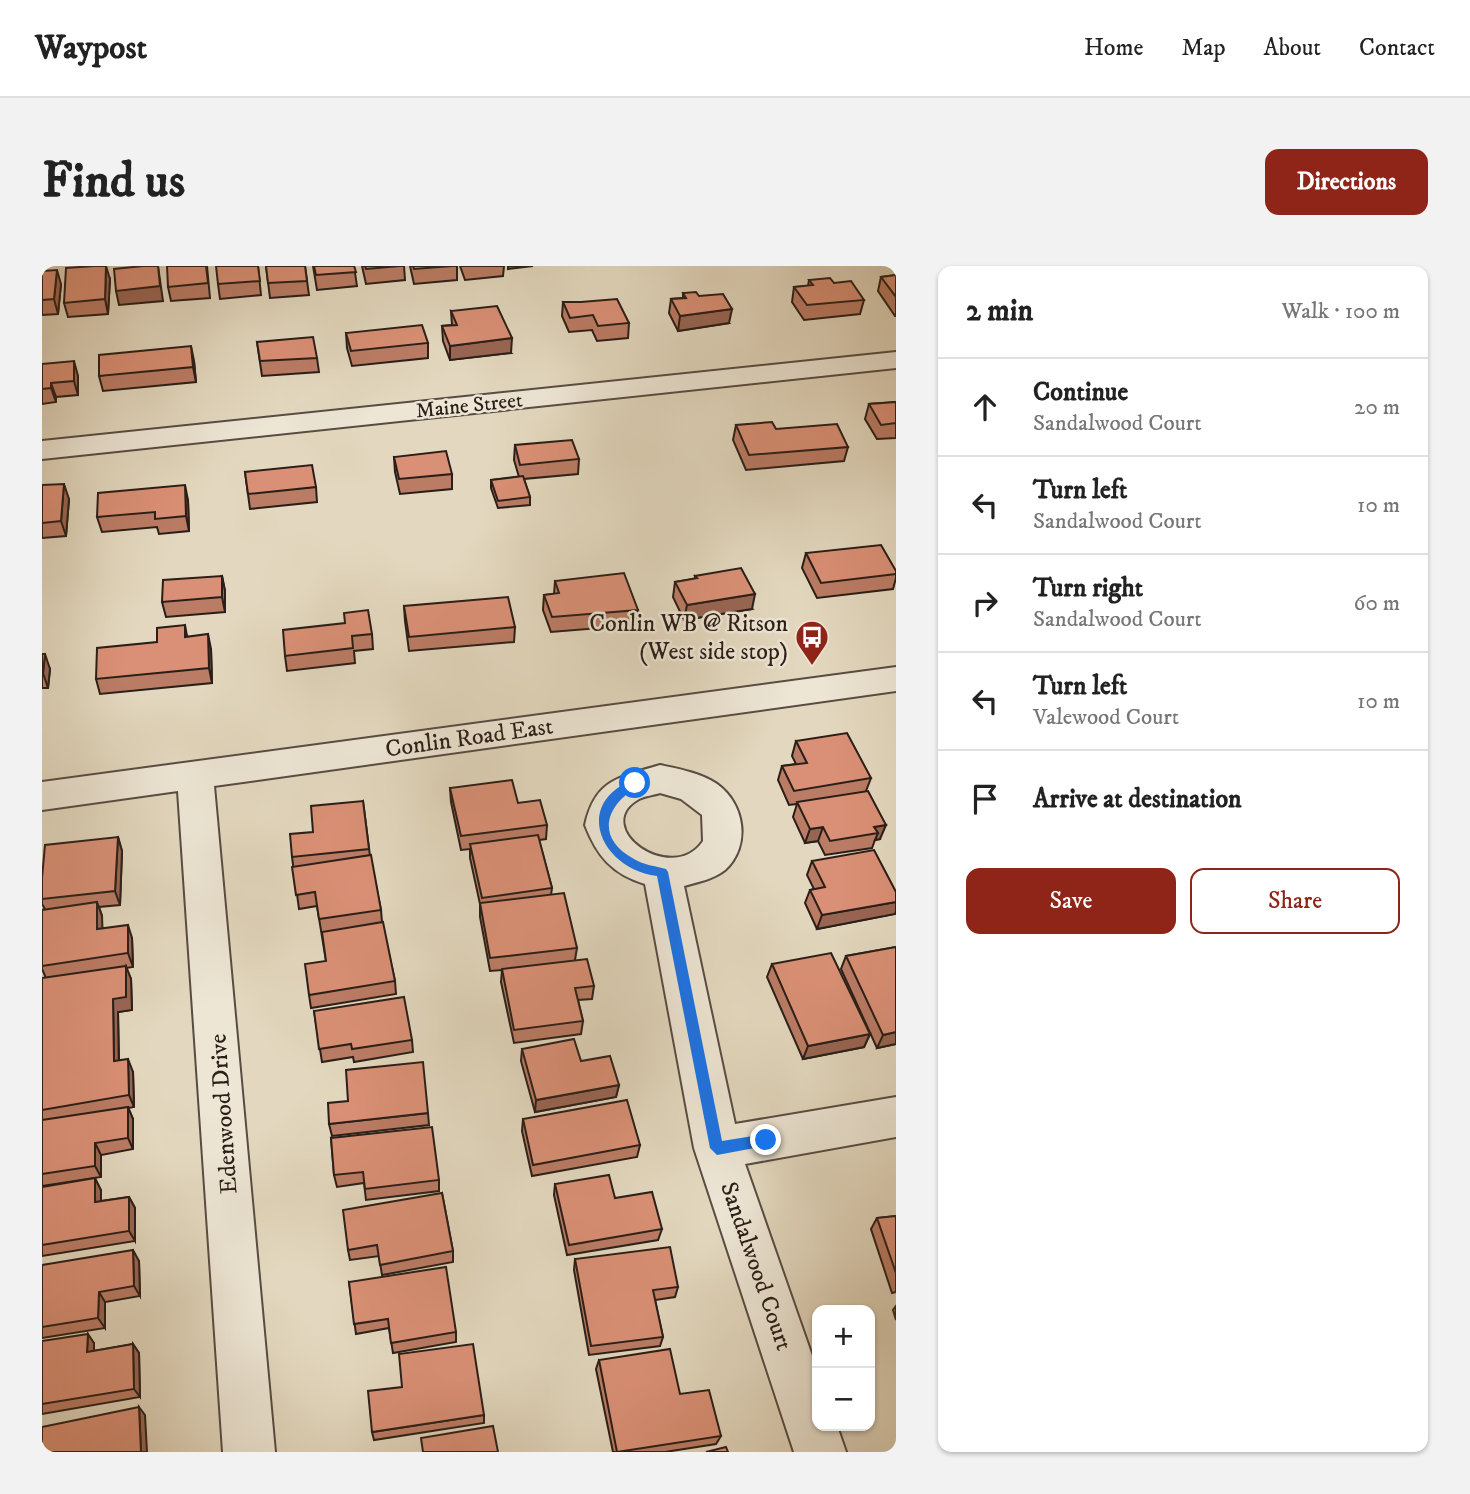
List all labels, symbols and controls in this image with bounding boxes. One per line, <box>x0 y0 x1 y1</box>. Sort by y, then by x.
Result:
text: Waypost <box>35 28 147 69</box>
text: Home <box>1084 33 1143 63</box>
text: Map <box>1181 33 1226 63</box>
text: About <box>1264 33 1321 63</box>
text: Contact <box>1359 33 1435 63</box>
button: Directions <box>1265 149 1428 215</box>
text: Find us <box>42 151 185 213</box>
text: 2 min <box>966 293 1033 330</box>
text: Walk · 100 m <box>1281 297 1400 326</box>
text: Continue <box>1033 376 1128 409</box>
street label: Maine Street <box>414 387 524 425</box>
icon: ahead <box>966 388 1004 426</box>
text: 20 m <box>1354 393 1400 422</box>
text: Sandalwood Court <box>1033 409 1202 438</box>
text: Turn left <box>1033 474 1127 507</box>
icon: left <box>966 486 1004 524</box>
text: 10 m <box>1357 491 1400 520</box>
text: Sandalwood Court <box>1033 507 1202 536</box>
text: Turn right <box>1033 572 1143 605</box>
icon: right <box>966 584 1004 622</box>
text: 60 m <box>1353 589 1400 618</box>
text: Sandalwood Court <box>1033 605 1202 634</box>
place label: Conlin WB @ Ritson (West side stop) <box>589 609 788 667</box>
bus stop icon: Conlin WB @ Ritson (West side stop) <box>793 618 831 667</box>
text: Turn left <box>1033 670 1127 703</box>
icon: left <box>966 682 1004 720</box>
text: 10 m <box>1357 687 1400 716</box>
text: Valewood Court <box>1033 703 1179 732</box>
street label: Conlin Road East <box>383 711 555 765</box>
route start <box>619 767 650 798</box>
icon: arrive <box>966 780 1004 818</box>
text: Arrive at destination <box>1033 783 1242 816</box>
button: Save <box>966 868 1176 934</box>
button: Share <box>1190 868 1400 934</box>
street label: Edenwood Drive <box>203 1033 245 1195</box>
route end <box>750 1124 781 1155</box>
street label: Sandalwood Court <box>713 1178 799 1355</box>
map controls <box>812 1305 875 1431</box>
button: + <box>812 1305 875 1368</box>
button: − <box>812 1368 875 1431</box>

